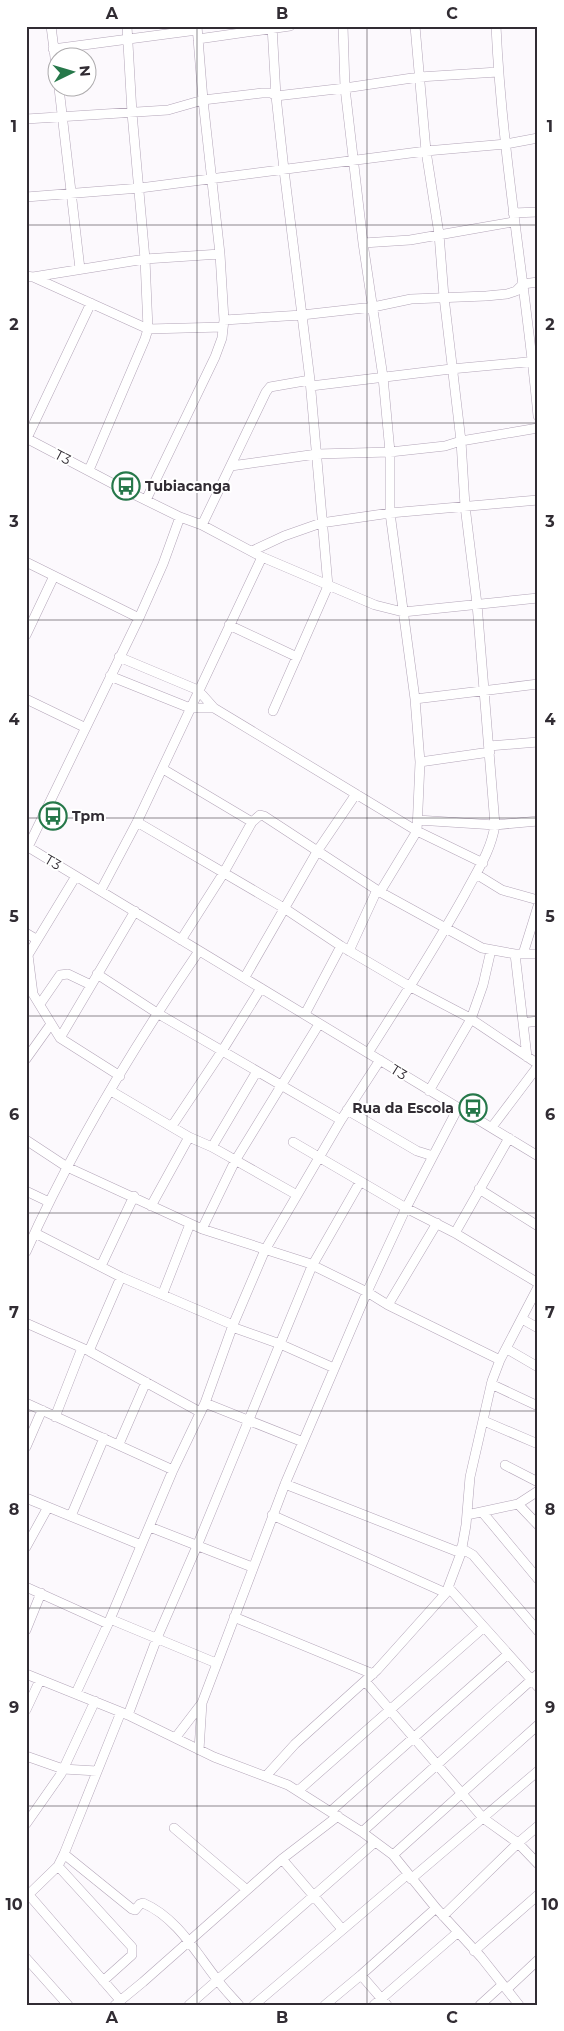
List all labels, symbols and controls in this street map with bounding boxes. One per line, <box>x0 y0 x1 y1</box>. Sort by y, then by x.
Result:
text: A <box>105 4 119 23</box>
text: B <box>276 4 288 23</box>
text: C <box>446 4 458 23</box>
north arrow <box>48 48 98 98</box>
text: N <box>75 64 94 77</box>
text: 1 <box>11 117 17 136</box>
text: 1 <box>547 117 553 136</box>
text: 2 <box>9 315 19 334</box>
text: 2 <box>545 315 555 334</box>
street label: T3 <box>52 445 74 469</box>
bus stop icon: Tubiacanga <box>111 471 141 501</box>
place label: Tubiacanga <box>145 477 231 495</box>
text: 3 <box>8 512 19 531</box>
text: 3 <box>544 512 555 531</box>
text: 4 <box>8 710 20 729</box>
text: 4 <box>544 710 556 729</box>
bus stop icon: Tpm <box>38 801 68 831</box>
place label: Tpm <box>72 807 105 825</box>
street label: T3 <box>42 850 65 874</box>
text: 5 <box>9 907 19 926</box>
text: 5 <box>545 907 555 926</box>
street label: T3 <box>387 1060 411 1084</box>
bus stop icon: Rua da Escola <box>458 1093 488 1123</box>
place label: Rua da Escola <box>352 1099 454 1117</box>
text: 6 <box>9 1105 19 1124</box>
text: 6 <box>545 1105 555 1124</box>
text: 7 <box>9 1303 19 1322</box>
text: 7 <box>545 1303 555 1322</box>
text: 8 <box>9 1500 19 1519</box>
text: 8 <box>545 1500 555 1519</box>
text: 9 <box>9 1698 19 1717</box>
text: 9 <box>545 1698 555 1717</box>
text: 10 <box>5 1895 23 1914</box>
text: 10 <box>541 1895 559 1914</box>
text: A <box>105 2008 119 2027</box>
text: B <box>276 2008 288 2027</box>
text: C <box>446 2008 458 2027</box>

